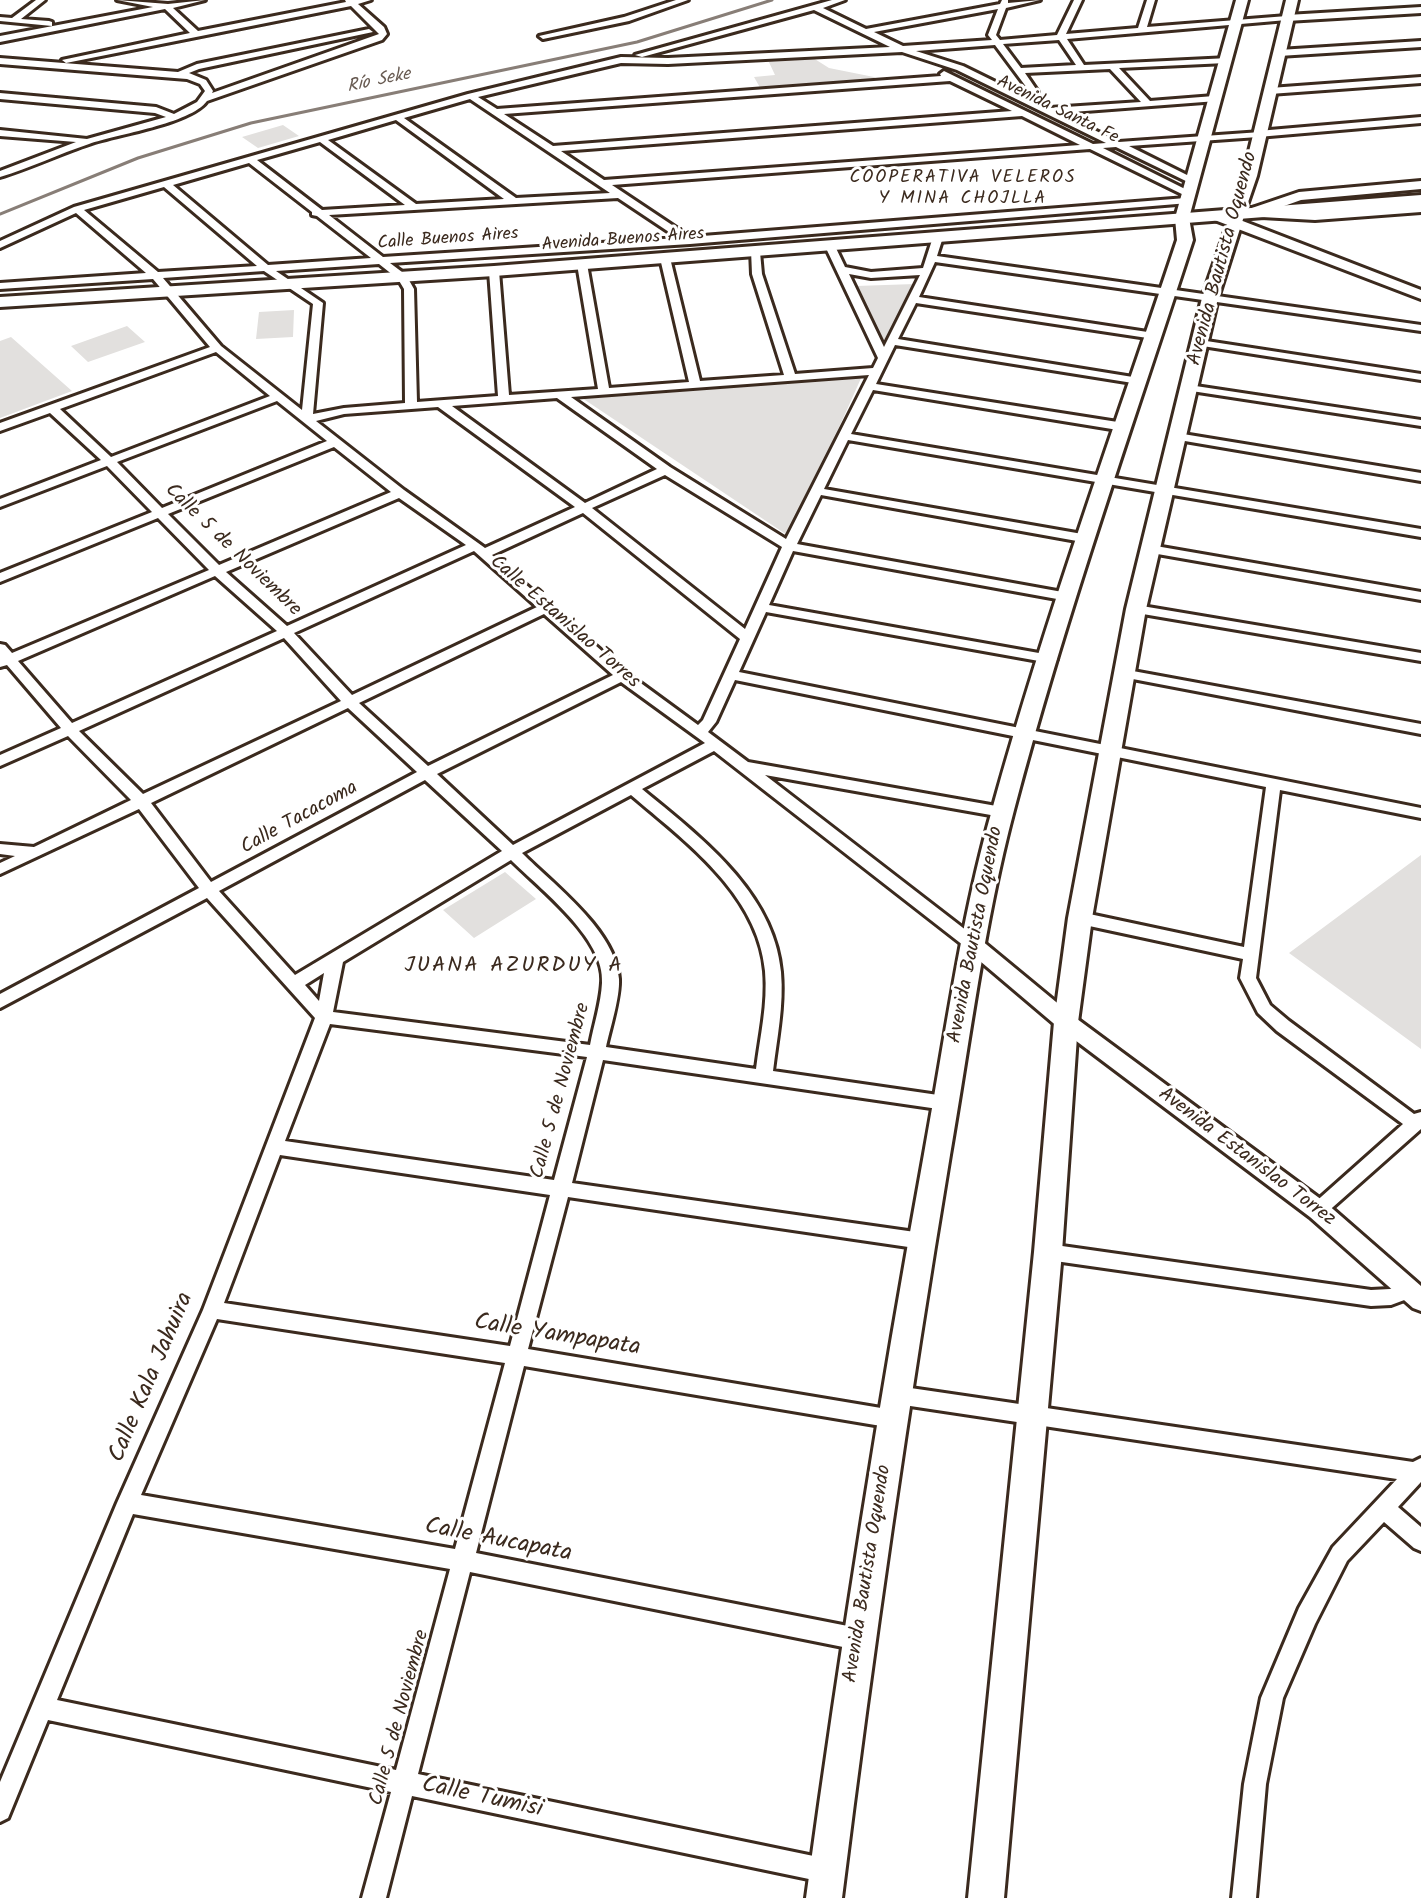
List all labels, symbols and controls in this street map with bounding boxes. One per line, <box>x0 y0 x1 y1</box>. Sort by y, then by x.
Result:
water label: Río Seke <box>345 65 413 99</box>
street label: Avenida Santa Fe <box>993 72 1121 150</box>
street label: Avenida Bautista Oquendo <box>1184 149 1264 369</box>
district label: COOPERATIVA VELEROS Y MINA CHOJLLA <box>849 168 1077 210</box>
street label: Calle Buenos Aires <box>377 224 519 256</box>
street label: Avenida Buenos Aires <box>541 225 705 257</box>
street label: Calle 5 de Noviembre <box>159 480 305 622</box>
street label: Calle Estanislao Torres <box>484 551 644 695</box>
street label: Calle Tacacoma <box>237 777 363 861</box>
street label: Avenida Bautista Oquendo <box>944 825 1010 1045</box>
district label: JUANA AZURDUY A <box>404 954 624 980</box>
street label: Calle 5 de Noviembre <box>527 1001 597 1181</box>
street label: Avenida Estanislao Torrez <box>1153 1083 1339 1233</box>
street label: Calle Kala Jahuira <box>104 1289 202 1467</box>
street label: Calle Yampapata <box>472 1310 642 1364</box>
street label: Avenida Bautista Oquendo <box>840 1463 898 1685</box>
street label: Calle Aucapata <box>422 1514 574 1570</box>
street label: Calle 5 de Noviembre <box>366 1628 436 1808</box>
street label: Calle Tumisi <box>419 1772 545 1826</box>

